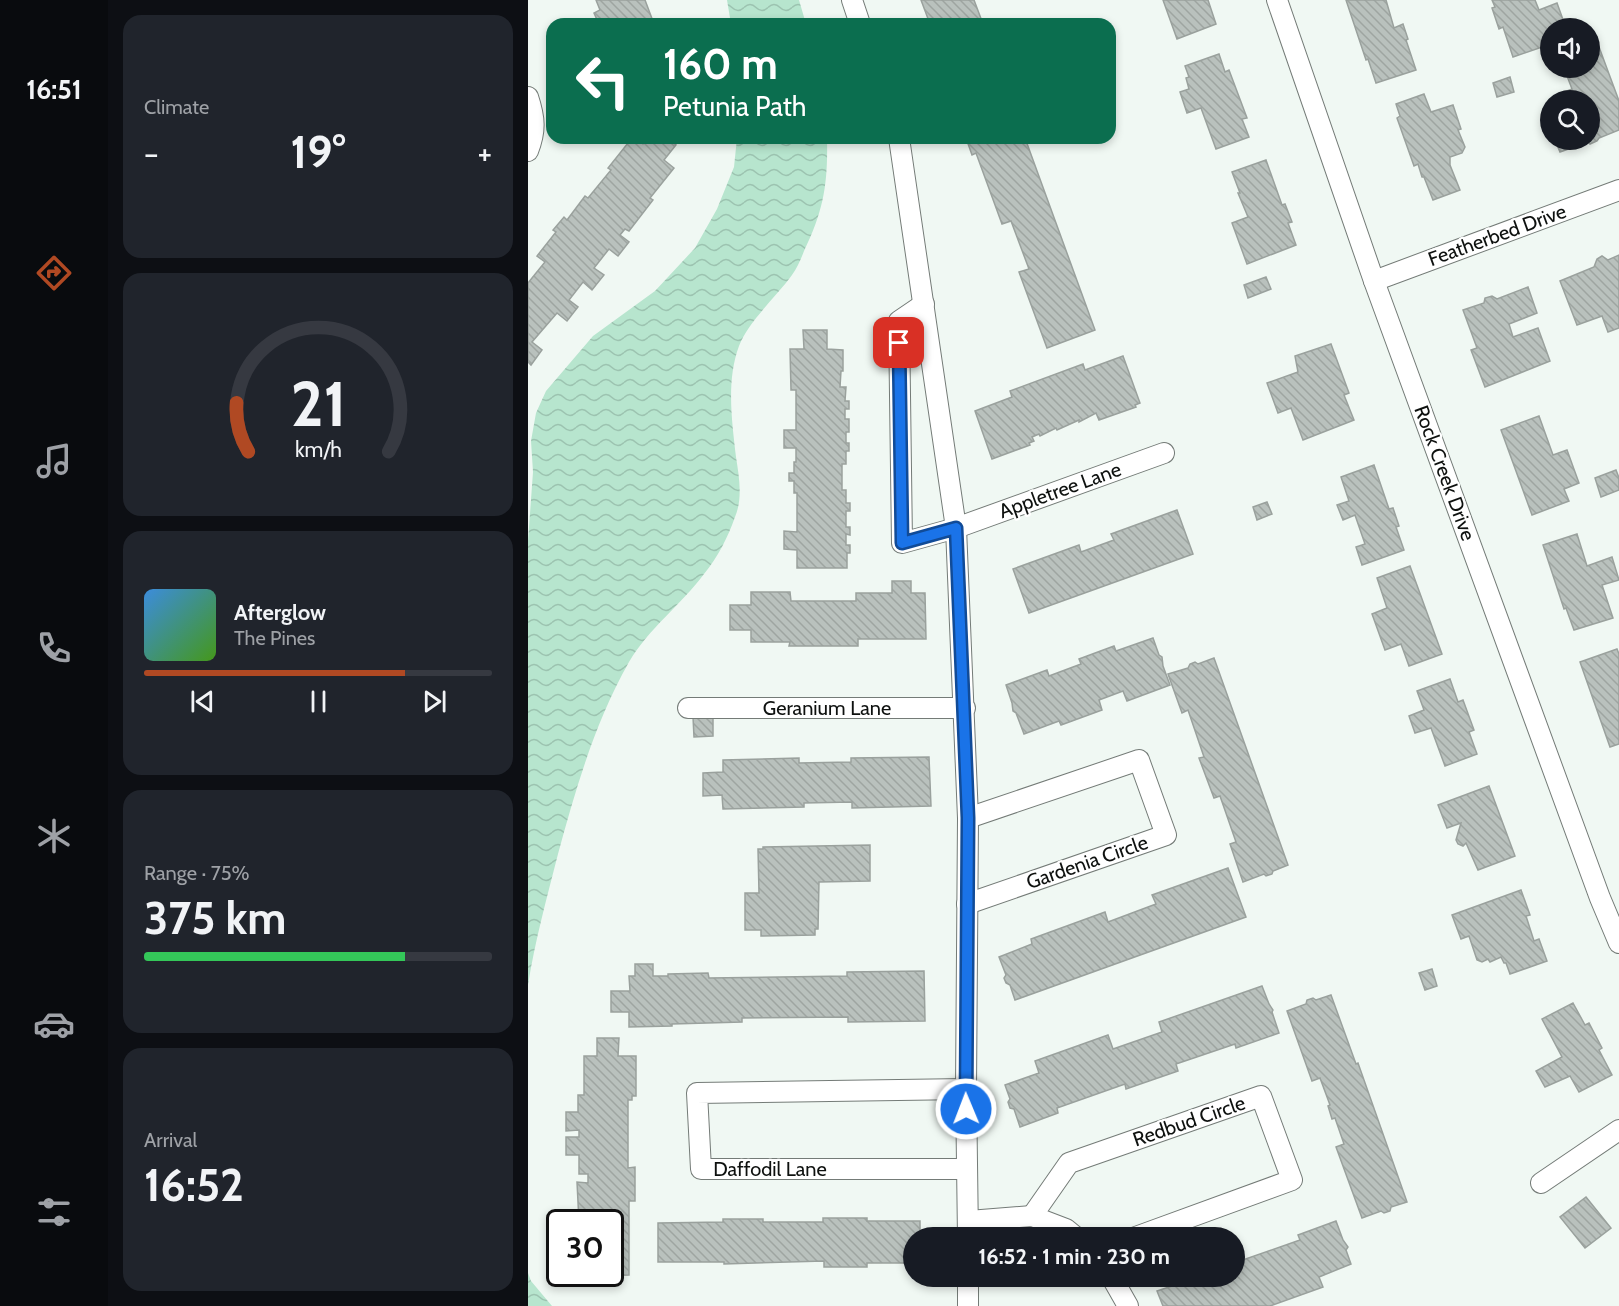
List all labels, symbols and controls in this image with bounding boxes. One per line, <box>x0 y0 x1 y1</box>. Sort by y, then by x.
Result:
map controls <box>1540 18 1600 150</box>
button: sound <box>1540 18 1600 78</box>
text: 160 m <box>663 38 778 90</box>
icon: left <box>564 42 642 120</box>
text: 16:51 <box>26 73 82 106</box>
text: Petunia Path <box>663 90 807 123</box>
button: search <box>1540 90 1600 150</box>
text: Climate <box>144 95 209 119</box>
text: 19° <box>291 125 345 179</box>
text: − <box>144 133 159 173</box>
text: + <box>477 133 492 173</box>
street label: Featherbed Drive <box>1425 199 1569 271</box>
icon: directions <box>33 252 75 294</box>
pin <box>873 317 924 368</box>
icon: arrive <box>882 326 915 359</box>
text: 21 <box>290 366 346 442</box>
street label: Rock Creek Drive <box>1409 402 1481 544</box>
text: km/h <box>295 436 341 462</box>
icon: music <box>33 440 75 482</box>
street label: Appletree Lane <box>996 457 1124 523</box>
text: Afterglow <box>234 599 326 626</box>
text: The Pines <box>234 626 315 650</box>
icon: phone <box>33 627 75 669</box>
icon: previous <box>186 685 219 718</box>
icon: pause <box>302 685 335 718</box>
icon: next <box>418 685 451 718</box>
street label: Geranium Lane <box>763 696 891 720</box>
icon: climate <box>33 815 75 857</box>
street label: Gardenia Circle <box>1023 830 1151 894</box>
text: Range · 75% <box>144 861 250 885</box>
text: 375 km <box>144 891 286 945</box>
icon: car <box>33 1003 75 1045</box>
position arrow <box>934 1077 998 1141</box>
street label: Redbud Circle <box>1130 1091 1248 1151</box>
text: Arrival <box>144 1128 197 1152</box>
street label: Daffodil Lane <box>713 1157 827 1181</box>
text: 16:52 <box>144 1158 244 1212</box>
icon: filters <box>33 1191 75 1233</box>
speed limit sign: 30 <box>546 1209 624 1287</box>
text: 16:52 · 1 min · 230 m <box>978 1243 1170 1270</box>

